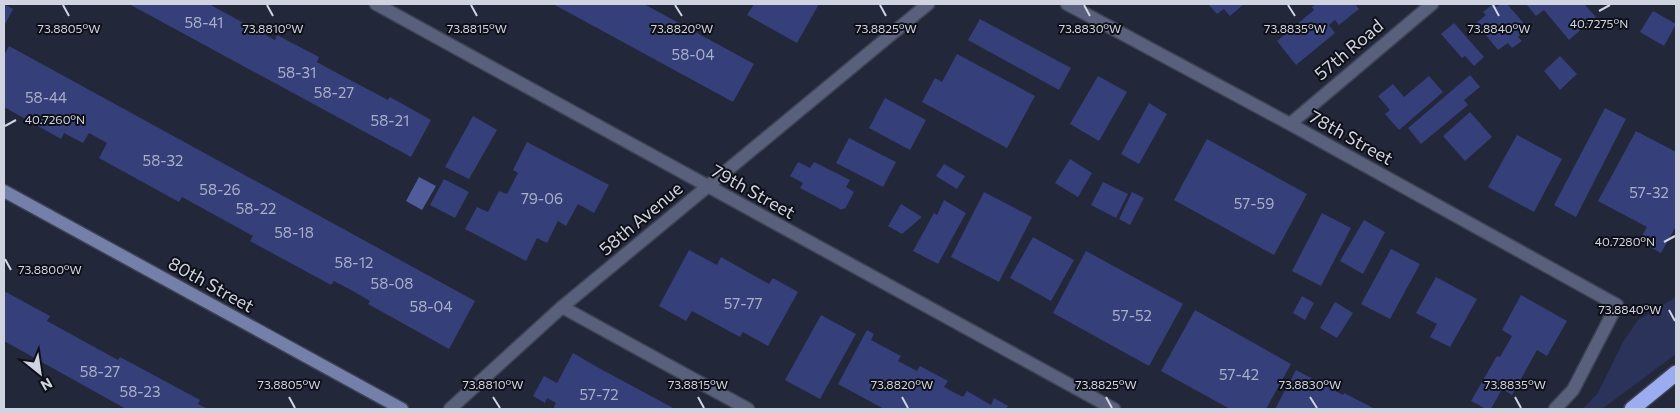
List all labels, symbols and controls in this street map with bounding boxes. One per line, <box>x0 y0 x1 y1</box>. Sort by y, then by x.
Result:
house number: 58-41 <box>184 13 224 31</box>
street label: 57th Road <box>1309 14 1387 84</box>
text: 40.7275°N <box>1570 16 1628 30</box>
text: 73.8805°W <box>38 21 100 35</box>
text: 73.8810°W <box>243 21 304 35</box>
text: 73.8815°W <box>447 21 507 35</box>
text: 73.8820°W <box>651 21 713 35</box>
text: 73.8825°W <box>855 21 917 35</box>
text: 73.8830°W <box>1059 21 1121 35</box>
text: 73.8835°W <box>1264 21 1326 35</box>
text: 73.8840°W <box>1467 21 1531 35</box>
house number: 58-04 <box>672 45 714 63</box>
house number: 58-31 <box>277 63 317 81</box>
house number: 58-27 <box>314 83 354 101</box>
house number: 58-44 <box>25 88 67 106</box>
street label: 78th Street <box>1306 105 1397 169</box>
house number: 58-21 <box>371 111 409 129</box>
text: 40.7260°N <box>25 112 85 126</box>
house number: 58-32 <box>143 151 183 169</box>
street label: 79th Street <box>708 159 799 223</box>
street label: 58th Avenue <box>594 177 687 260</box>
house number: 58-26 <box>199 180 241 198</box>
house number: 57-32 <box>1629 183 1669 201</box>
house number: 79-06 <box>521 189 563 207</box>
house number: 57-59 <box>1234 194 1274 212</box>
house number: 58-22 <box>236 199 276 217</box>
house number: 58-18 <box>274 223 314 241</box>
text: 40.7280°N <box>1595 234 1655 248</box>
street label: 80th Street <box>165 252 258 317</box>
house number: 58-12 <box>335 253 373 271</box>
text: 73.8800°W <box>18 262 82 276</box>
house number: 58-08 <box>371 274 413 292</box>
house number: 57-77 <box>724 294 762 312</box>
house number: 58-04 <box>410 297 452 315</box>
text: 73.8840°W <box>1598 302 1662 316</box>
house number: 57-52 <box>1112 306 1152 324</box>
north arrow <box>15 348 65 398</box>
house number: 58-27 <box>80 362 120 380</box>
house number: 57-42 <box>1219 365 1259 383</box>
text: N <box>38 375 56 395</box>
text: 73.8805°W <box>258 377 320 391</box>
text: 73.8810°W <box>463 377 524 391</box>
text: 73.8815°W <box>668 377 728 391</box>
text: 73.8820°W <box>871 377 933 391</box>
text: 73.8825°W <box>1075 377 1137 391</box>
text: 73.8830°W <box>1279 377 1341 391</box>
text: 73.8835°W <box>1484 377 1546 391</box>
house number: 58-23 <box>120 382 160 400</box>
house number: 57-72 <box>579 385 619 403</box>

